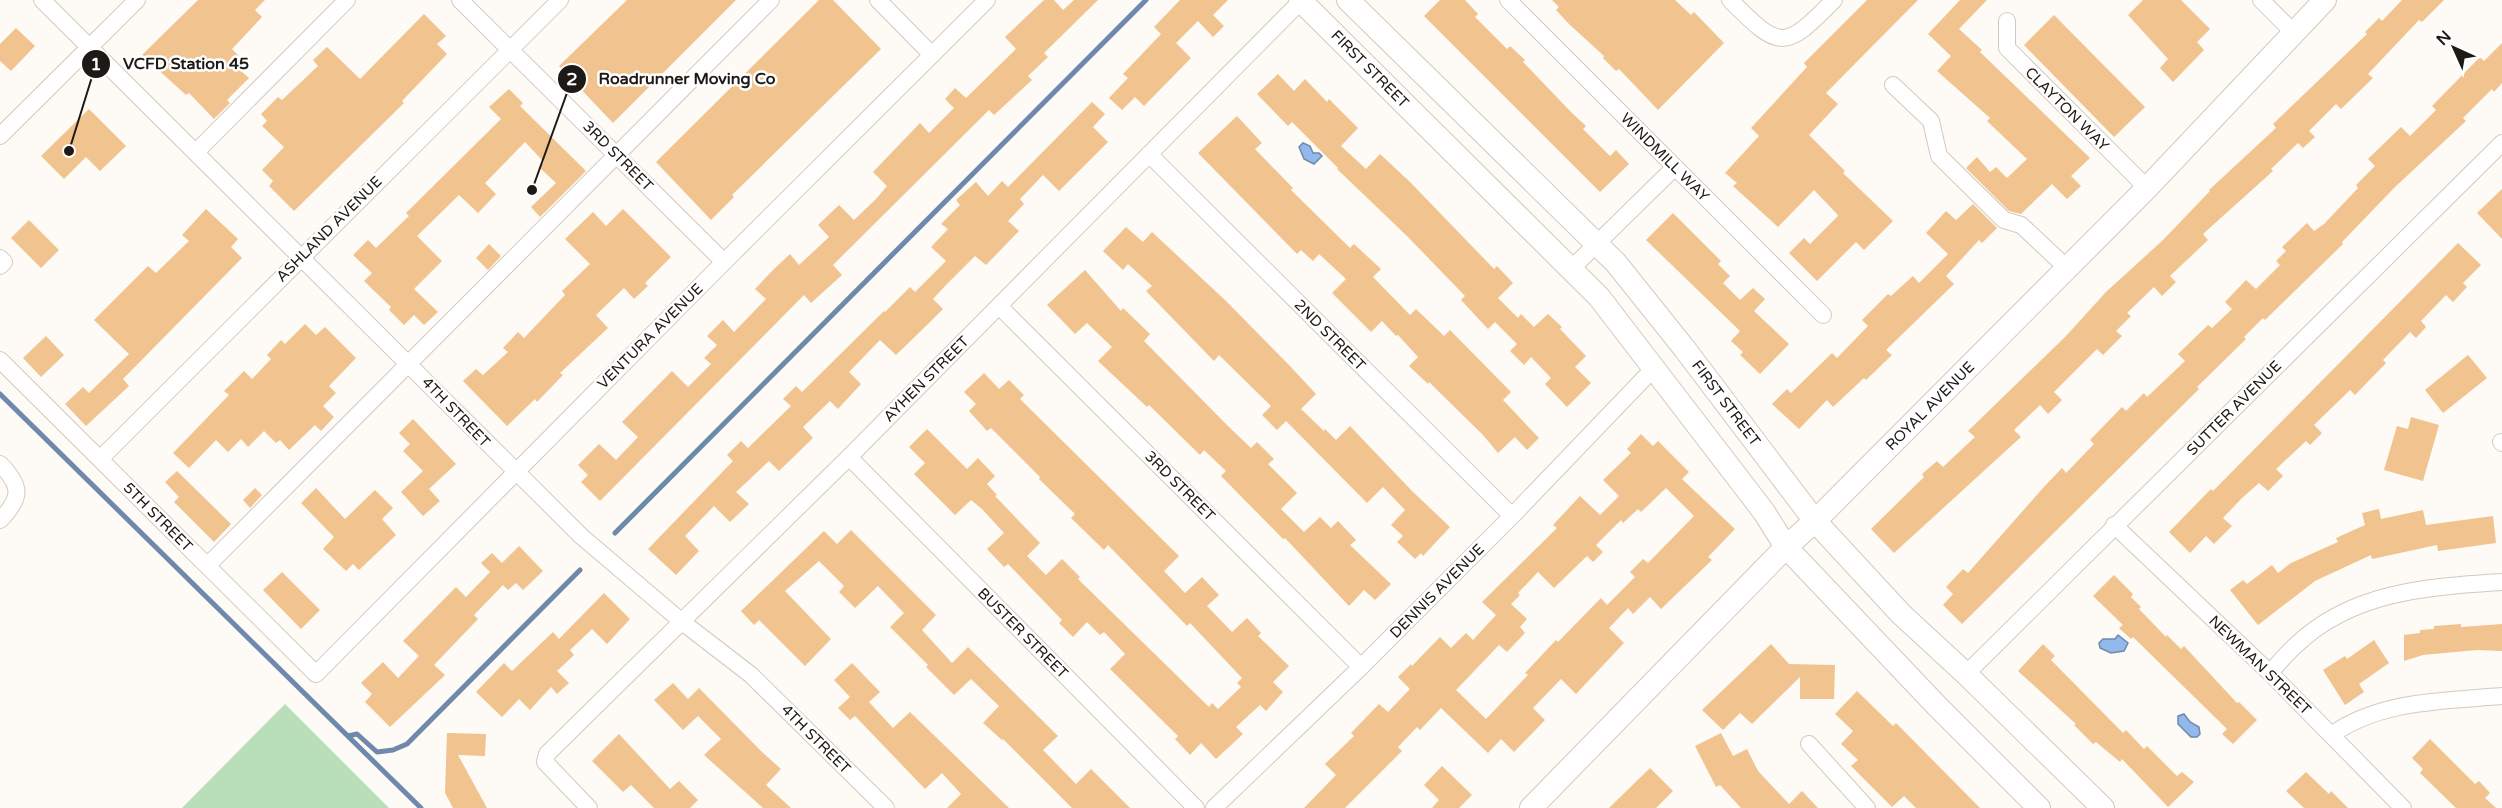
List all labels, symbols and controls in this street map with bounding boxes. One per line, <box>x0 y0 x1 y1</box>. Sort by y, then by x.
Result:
north arrow <box>2424 18 2484 78</box>
street label: FIRST STREET <box>1327 26 1413 112</box>
text: N <box>2432 26 2456 50</box>
callout: VCFD Station 45 <box>81 47 261 81</box>
text: 1 <box>90 53 102 75</box>
text: VCFD Station 45 <box>123 54 249 74</box>
callout: Roadrunner Moving Co <box>557 62 787 96</box>
street label: CLAYTON WAY <box>2021 63 2113 155</box>
text: 2 <box>566 68 578 90</box>
text: Roadrunner Moving Co <box>599 69 776 89</box>
street label: WINDMILL WAY <box>1617 109 1713 205</box>
street label: 3RD STREET <box>579 117 657 195</box>
street label: ASHLAND AVENUE <box>272 172 386 286</box>
street label: VENTURA AVENUE <box>594 280 706 392</box>
street label: 2ND STREET <box>1291 296 1369 374</box>
street label: AYHEN STREET <box>880 333 972 425</box>
street label: FIRST STREET <box>1688 357 1764 449</box>
street label: SUTTER AVENUE <box>2183 357 2285 459</box>
street label: ROYAL AVENUE <box>1882 358 1978 454</box>
street label: 4TH STREET <box>418 373 494 451</box>
street label: 3RD STREET <box>1141 447 1219 525</box>
street label: 5TH STREET <box>120 479 196 555</box>
street label: DENNIS AVENUE <box>1386 540 1488 642</box>
street label: BUSTER STREET <box>974 584 1072 682</box>
street label: NEWMAN STREET <box>2205 612 2315 718</box>
street label: 4TH STREET <box>778 701 854 777</box>

